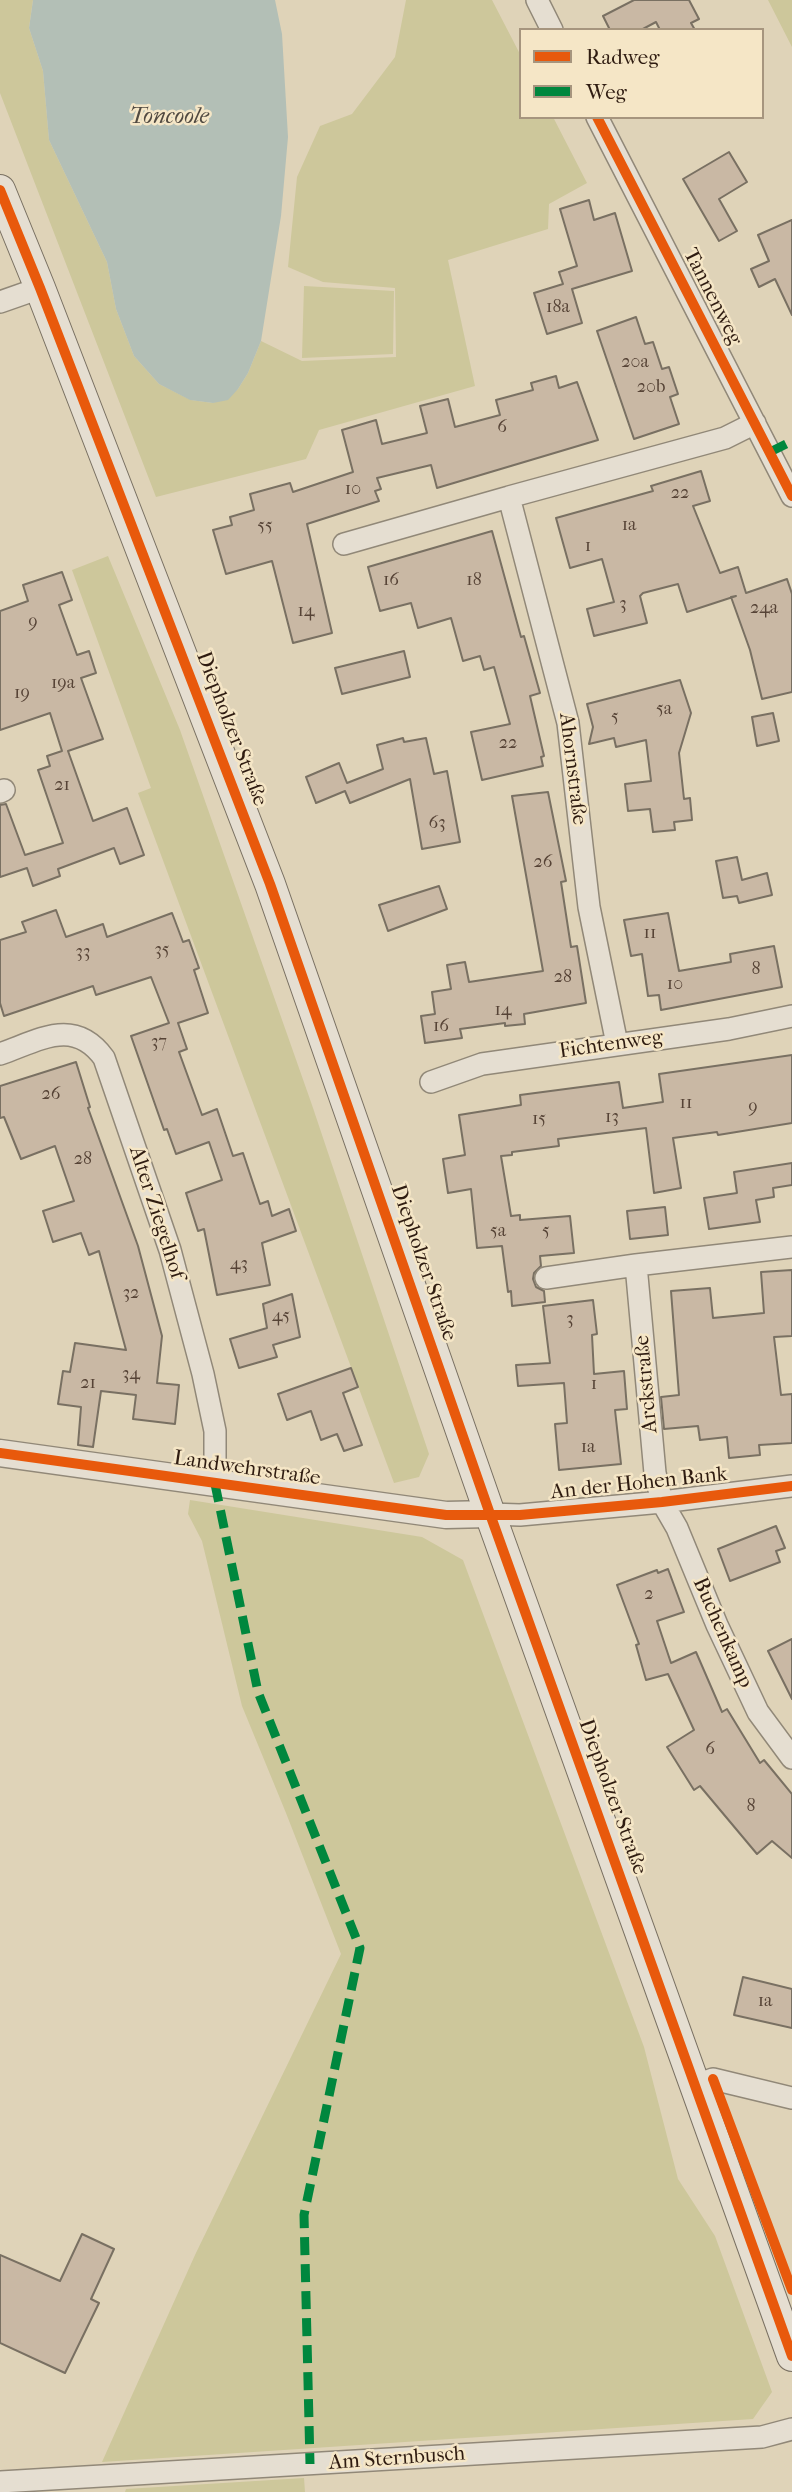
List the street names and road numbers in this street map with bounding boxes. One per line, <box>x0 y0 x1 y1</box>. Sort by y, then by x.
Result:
street label: Tannenweg <box>677 244 747 350</box>
street label: Diepholzer Straße <box>190 648 272 810</box>
street label: Ahornstraße <box>553 712 591 826</box>
street label: Fichtenweg <box>557 1025 665 1065</box>
street label: Alter Ziegelhof <box>123 1144 189 1282</box>
street label: Diepholzer Straße <box>384 1182 462 1344</box>
street label: Arckstraße <box>630 1334 664 1434</box>
street label: Landwehrstraße <box>172 1446 322 1492</box>
street label: An der Hohen Bank <box>549 1462 729 1506</box>
street label: Buchenkamp <box>686 1574 758 1692</box>
street label: Diepholzer Straße <box>572 1716 652 1878</box>
street label: Am Sternbusch <box>328 2442 466 2476</box>

